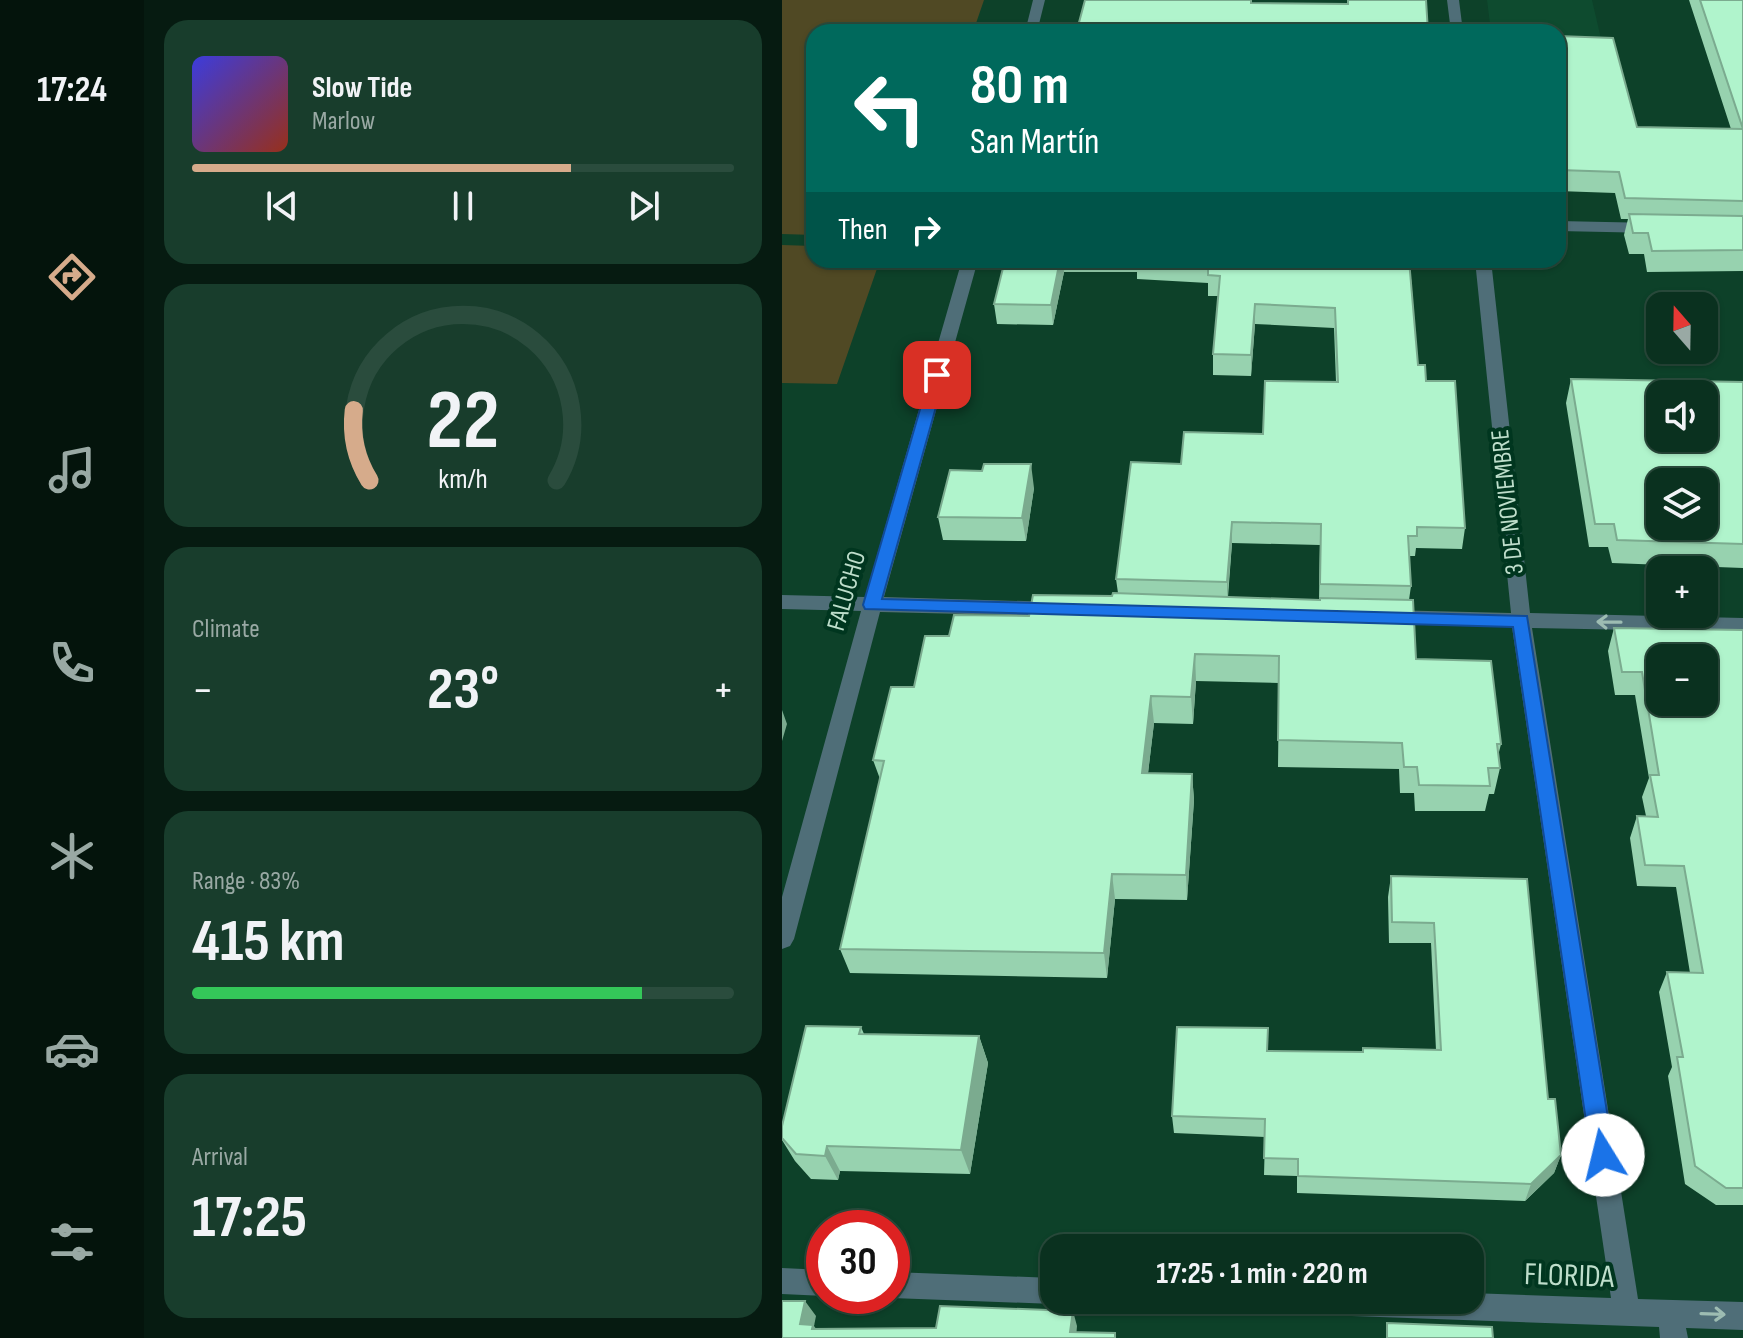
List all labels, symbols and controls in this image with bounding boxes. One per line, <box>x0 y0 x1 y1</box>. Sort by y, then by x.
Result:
text: 80 m <box>970 53 1069 120</box>
icon: left <box>838 56 942 160</box>
text: 17:24 <box>37 69 107 112</box>
text: Slow Tide <box>312 70 412 106</box>
text: Marlow <box>312 106 375 137</box>
text: San Martín <box>970 121 1100 164</box>
icon: previous <box>260 184 304 228</box>
icon: pause <box>441 184 485 228</box>
icon: next <box>622 184 666 228</box>
icon: right <box>904 208 948 252</box>
text: Then <box>838 212 888 248</box>
icon: directions <box>44 249 100 305</box>
north arrow <box>1646 292 1718 364</box>
map controls <box>1646 292 1718 716</box>
pin <box>903 341 971 409</box>
icon: arrive <box>915 353 959 397</box>
text: 22 <box>427 372 499 472</box>
button: sound <box>1646 380 1718 452</box>
street label: 3 DE NOVIEMBRE <box>1485 428 1531 576</box>
icon: music <box>44 442 100 498</box>
text: km/h <box>438 463 488 498</box>
button: layers <box>1646 468 1718 540</box>
street label: FALUCHO <box>821 548 873 634</box>
button: + <box>1646 556 1718 628</box>
text: Climate <box>192 614 260 645</box>
one-way arrow <box>1596 615 1623 630</box>
icon: phone <box>44 635 100 691</box>
button: − <box>1646 644 1718 716</box>
text: 23° <box>427 654 499 726</box>
text: − <box>192 664 214 717</box>
text: + <box>712 664 734 717</box>
icon: climate <box>44 828 100 884</box>
text: Range · 83% <box>192 866 300 897</box>
text: 415 km <box>192 906 344 978</box>
icon: car <box>44 1021 100 1077</box>
position arrow <box>1561 1113 1645 1197</box>
text: Arrival <box>192 1142 248 1173</box>
text: 17:25 <box>192 1182 307 1254</box>
speed limit sign: 30 <box>806 1210 910 1314</box>
icon: filters <box>44 1214 100 1270</box>
street label: FLORIDA <box>1523 1255 1615 1297</box>
text: 17:25 · 1 min · 220 m <box>1156 1256 1368 1292</box>
one-way arrow <box>1699 1307 1726 1322</box>

